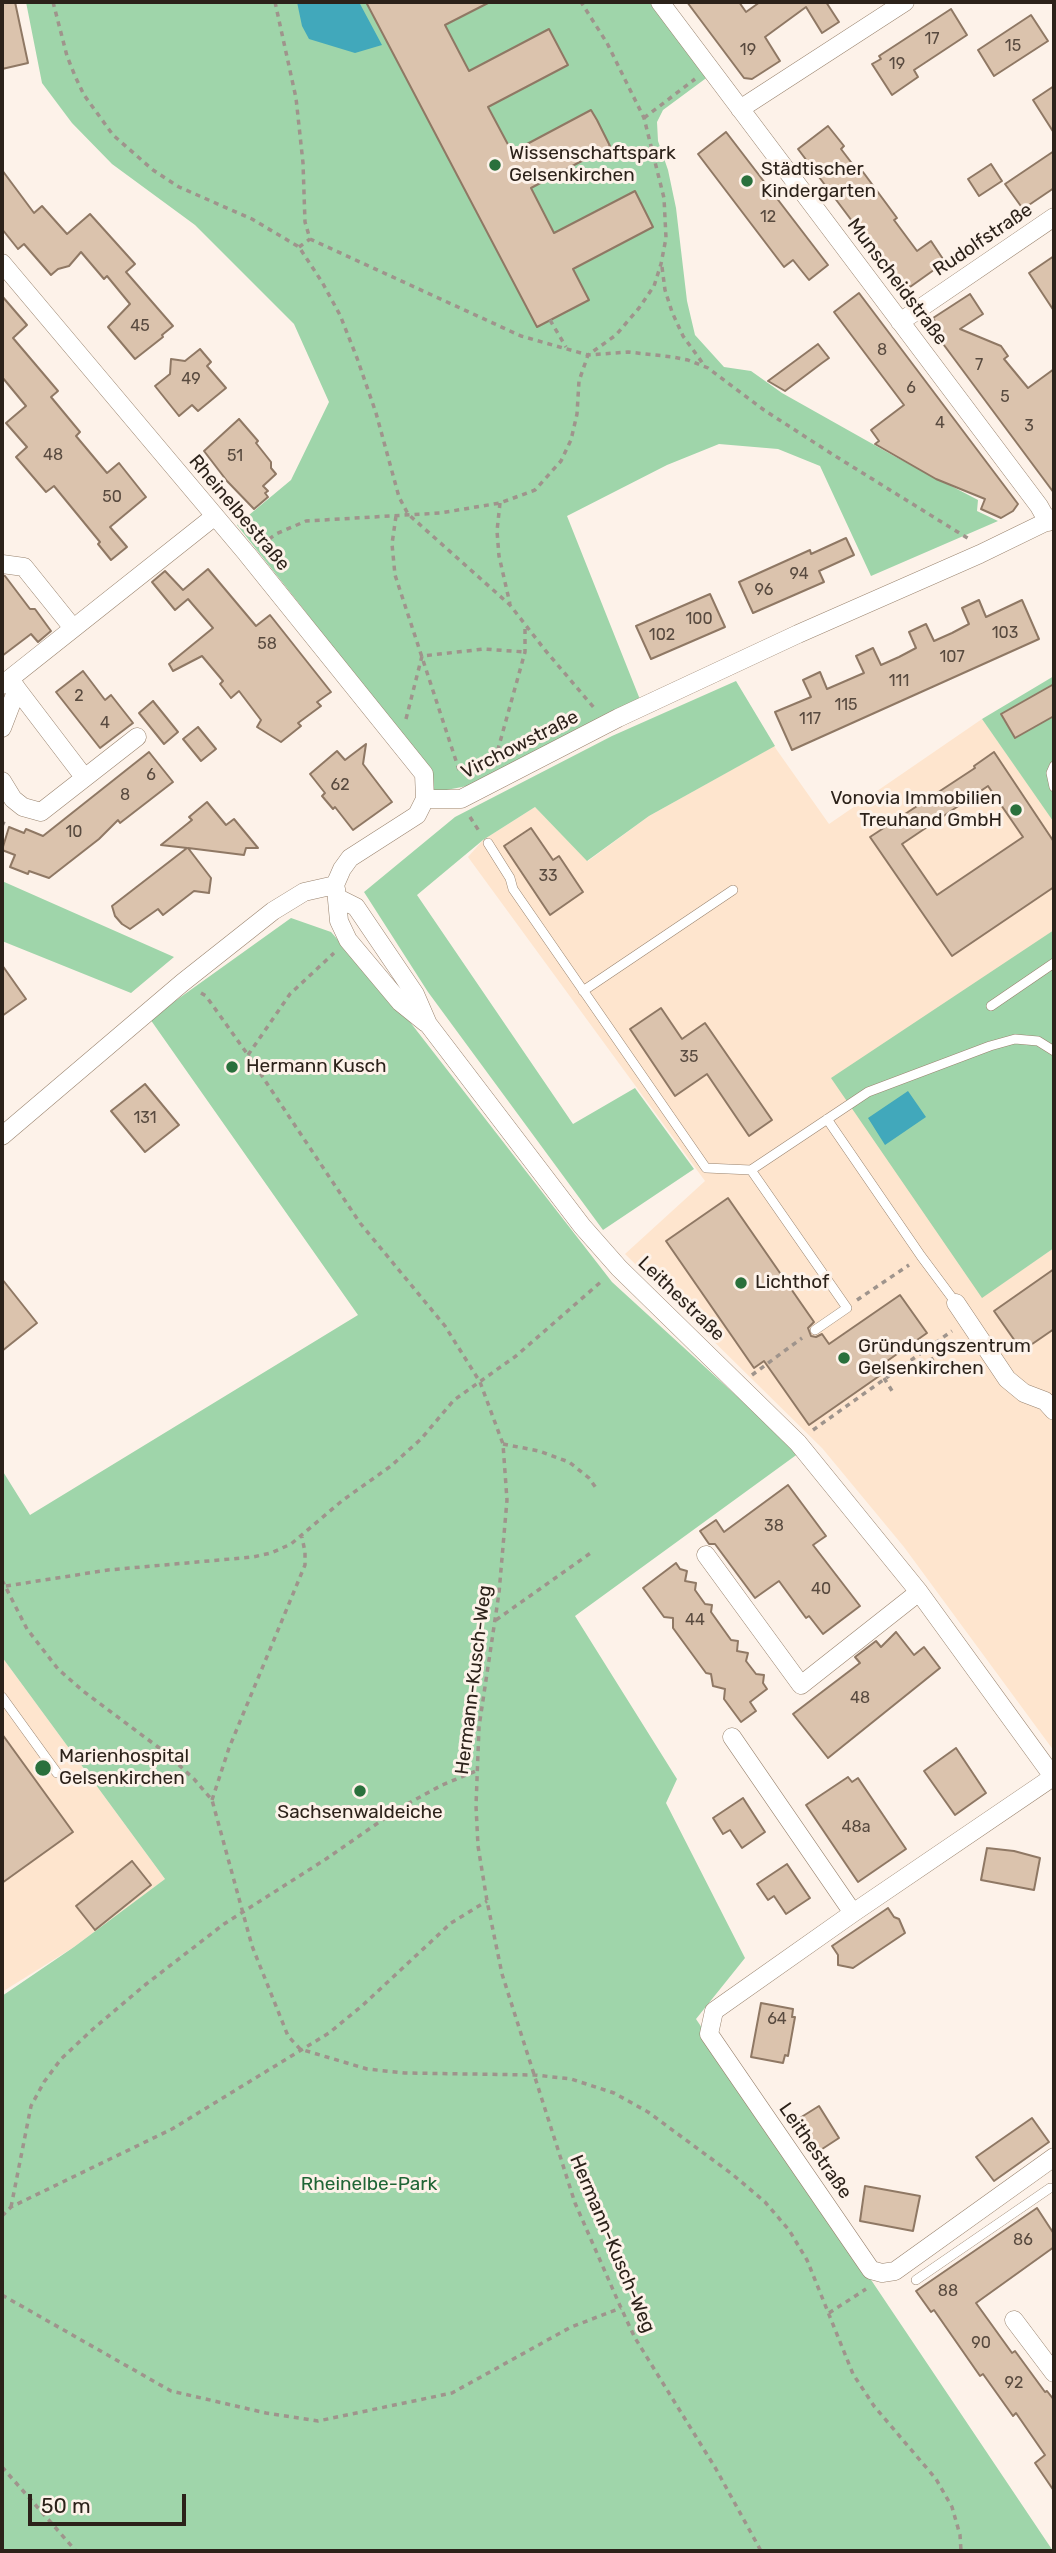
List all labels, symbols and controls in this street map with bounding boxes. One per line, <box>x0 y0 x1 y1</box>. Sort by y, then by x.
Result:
house number: 17 <box>924 29 940 49</box>
house number: 15 <box>1005 36 1021 56</box>
house number: 19 <box>740 40 756 60</box>
house number: 19 <box>889 54 905 74</box>
place label: Wissenschaftspark Gelsenkirchen <box>509 143 676 187</box>
marker: Wissenschaftspark Gelsenkirchen <box>487 157 503 173</box>
place label: Städtischer Kindergarten <box>761 159 876 203</box>
marker: Städtischer Kindergarten <box>739 173 755 189</box>
street label: Rudolfstraße <box>929 199 1037 281</box>
house number: 12 <box>760 207 776 227</box>
street label: Munscheidstraße <box>842 214 952 350</box>
house number: 45 <box>130 316 150 336</box>
house number: 8 <box>877 340 887 360</box>
house number: 7 <box>975 355 983 375</box>
house number: 49 <box>181 369 201 389</box>
house number: 6 <box>906 378 916 398</box>
house number: 5 <box>1000 387 1010 407</box>
house number: 4 <box>935 413 945 433</box>
house number: 3 <box>1024 416 1034 436</box>
house number: 48 <box>43 445 63 465</box>
house number: 51 <box>227 446 243 466</box>
street label: Rheinelbestraße <box>184 450 294 576</box>
house number: 50 <box>102 487 122 507</box>
house number: 94 <box>789 564 809 584</box>
house number: 96 <box>755 580 773 600</box>
house number: 100 <box>685 609 713 629</box>
house number: 103 <box>992 623 1018 643</box>
house number: 102 <box>649 625 675 645</box>
house number: 58 <box>257 634 277 654</box>
house number: 107 <box>939 647 965 667</box>
house number: 111 <box>889 671 909 691</box>
house number: 2 <box>74 686 84 706</box>
house number: 115 <box>834 695 858 715</box>
street label: Virchowstraße <box>458 706 582 784</box>
house number: 117 <box>799 709 821 729</box>
house number: 4 <box>100 713 110 733</box>
house number: 6 <box>146 765 156 785</box>
house number: 62 <box>330 775 350 795</box>
house number: 8 <box>120 785 130 805</box>
place label: Vonovia Immobilien Treuhand GmbH <box>830 788 1002 832</box>
marker: Vonovia Immobilien Treuhand GmbH <box>1008 802 1024 818</box>
house number: 10 <box>65 822 83 842</box>
house number: 33 <box>538 866 558 886</box>
house number: 35 <box>679 1047 699 1067</box>
place label: Hermann Kusch <box>246 1056 387 1078</box>
marker: Hermann Kusch <box>224 1059 240 1075</box>
house number: 131 <box>133 1108 157 1128</box>
street label: Leithestraße <box>633 1252 729 1346</box>
place label: Lichthof <box>755 1272 829 1294</box>
marker: Lichthof <box>733 1275 749 1291</box>
place label: Gründungszentrum Gelsenkirchen <box>858 1336 1031 1380</box>
marker: Gründungszentrum Gelsenkirchen <box>836 1350 852 1366</box>
house number: 38 <box>764 1516 784 1536</box>
house number: 40 <box>811 1579 831 1599</box>
street label: Hermann-Kusch-Weg <box>451 1584 497 1776</box>
house number: 44 <box>685 1610 705 1630</box>
house number: 48 <box>850 1688 870 1708</box>
place label: Marienhospital Gelsenkirchen <box>59 1746 189 1790</box>
marker: Marienhospital Gelsenkirchen <box>33 1758 53 1778</box>
marker: Sachsenwaldeiche <box>352 1783 368 1799</box>
place label: Sachsenwaldeiche <box>277 1802 443 1824</box>
house number: 48a <box>842 1817 870 1837</box>
house number: 64 <box>767 2009 787 2029</box>
street label: Leithestraße <box>774 2099 856 2203</box>
street label: Hermann-Kusch-Weg <box>564 2152 660 2336</box>
park label: Rheinelbe-Park <box>301 2174 437 2196</box>
house number: 86 <box>1013 2230 1033 2250</box>
house number: 88 <box>938 2281 958 2301</box>
house number: 90 <box>971 2333 991 2353</box>
house number: 92 <box>1005 2373 1023 2393</box>
scale bar <box>32 2480 189 2524</box>
text: 50 m <box>41 2493 91 2518</box>

